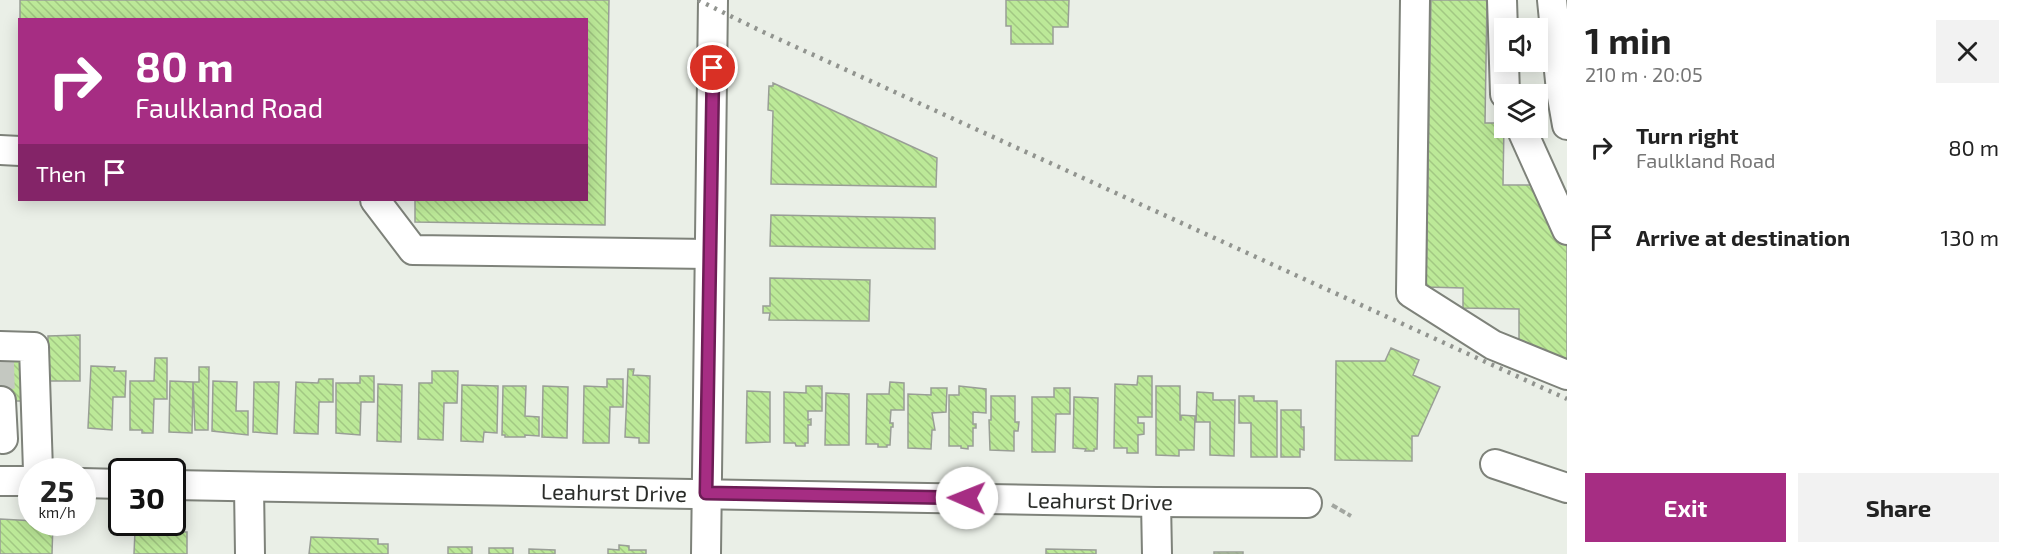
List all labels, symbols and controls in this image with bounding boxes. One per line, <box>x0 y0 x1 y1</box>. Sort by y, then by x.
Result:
map controls <box>1494 18 1548 138</box>
button: sound <box>1494 18 1548 72</box>
text: 1 min <box>1585 18 1672 61</box>
button: close <box>1936 20 1999 83</box>
text: 80 m <box>135 40 234 90</box>
icon: right <box>36 42 114 120</box>
pin <box>687 42 738 93</box>
icon: arrive <box>696 51 729 84</box>
text: 210 m · 20:05 <box>1585 62 1703 86</box>
button: layers <box>1494 84 1548 138</box>
text: Faulkland Road <box>135 91 323 123</box>
text: Turn right <box>1636 122 1738 148</box>
icon: right <box>1585 131 1618 164</box>
text: 80 m <box>1948 134 1999 160</box>
text: Faulkland Road <box>1636 148 1775 172</box>
icon: arrive <box>98 156 131 189</box>
text: Then <box>36 160 86 186</box>
icon: arrive <box>1585 221 1618 254</box>
text: Arrive at destination <box>1636 224 1850 250</box>
text: 130 m <box>1941 224 1999 250</box>
speed limit sign: 30 <box>108 458 186 536</box>
position arrow <box>935 466 999 530</box>
text: 25 <box>40 472 74 508</box>
button: Exit <box>1585 473 1786 542</box>
button: Share <box>1798 473 1999 542</box>
street label: Leahurst Drive <box>541 477 687 506</box>
street label: Leahurst Drive <box>1027 486 1173 514</box>
text: km/h <box>38 503 76 521</box>

